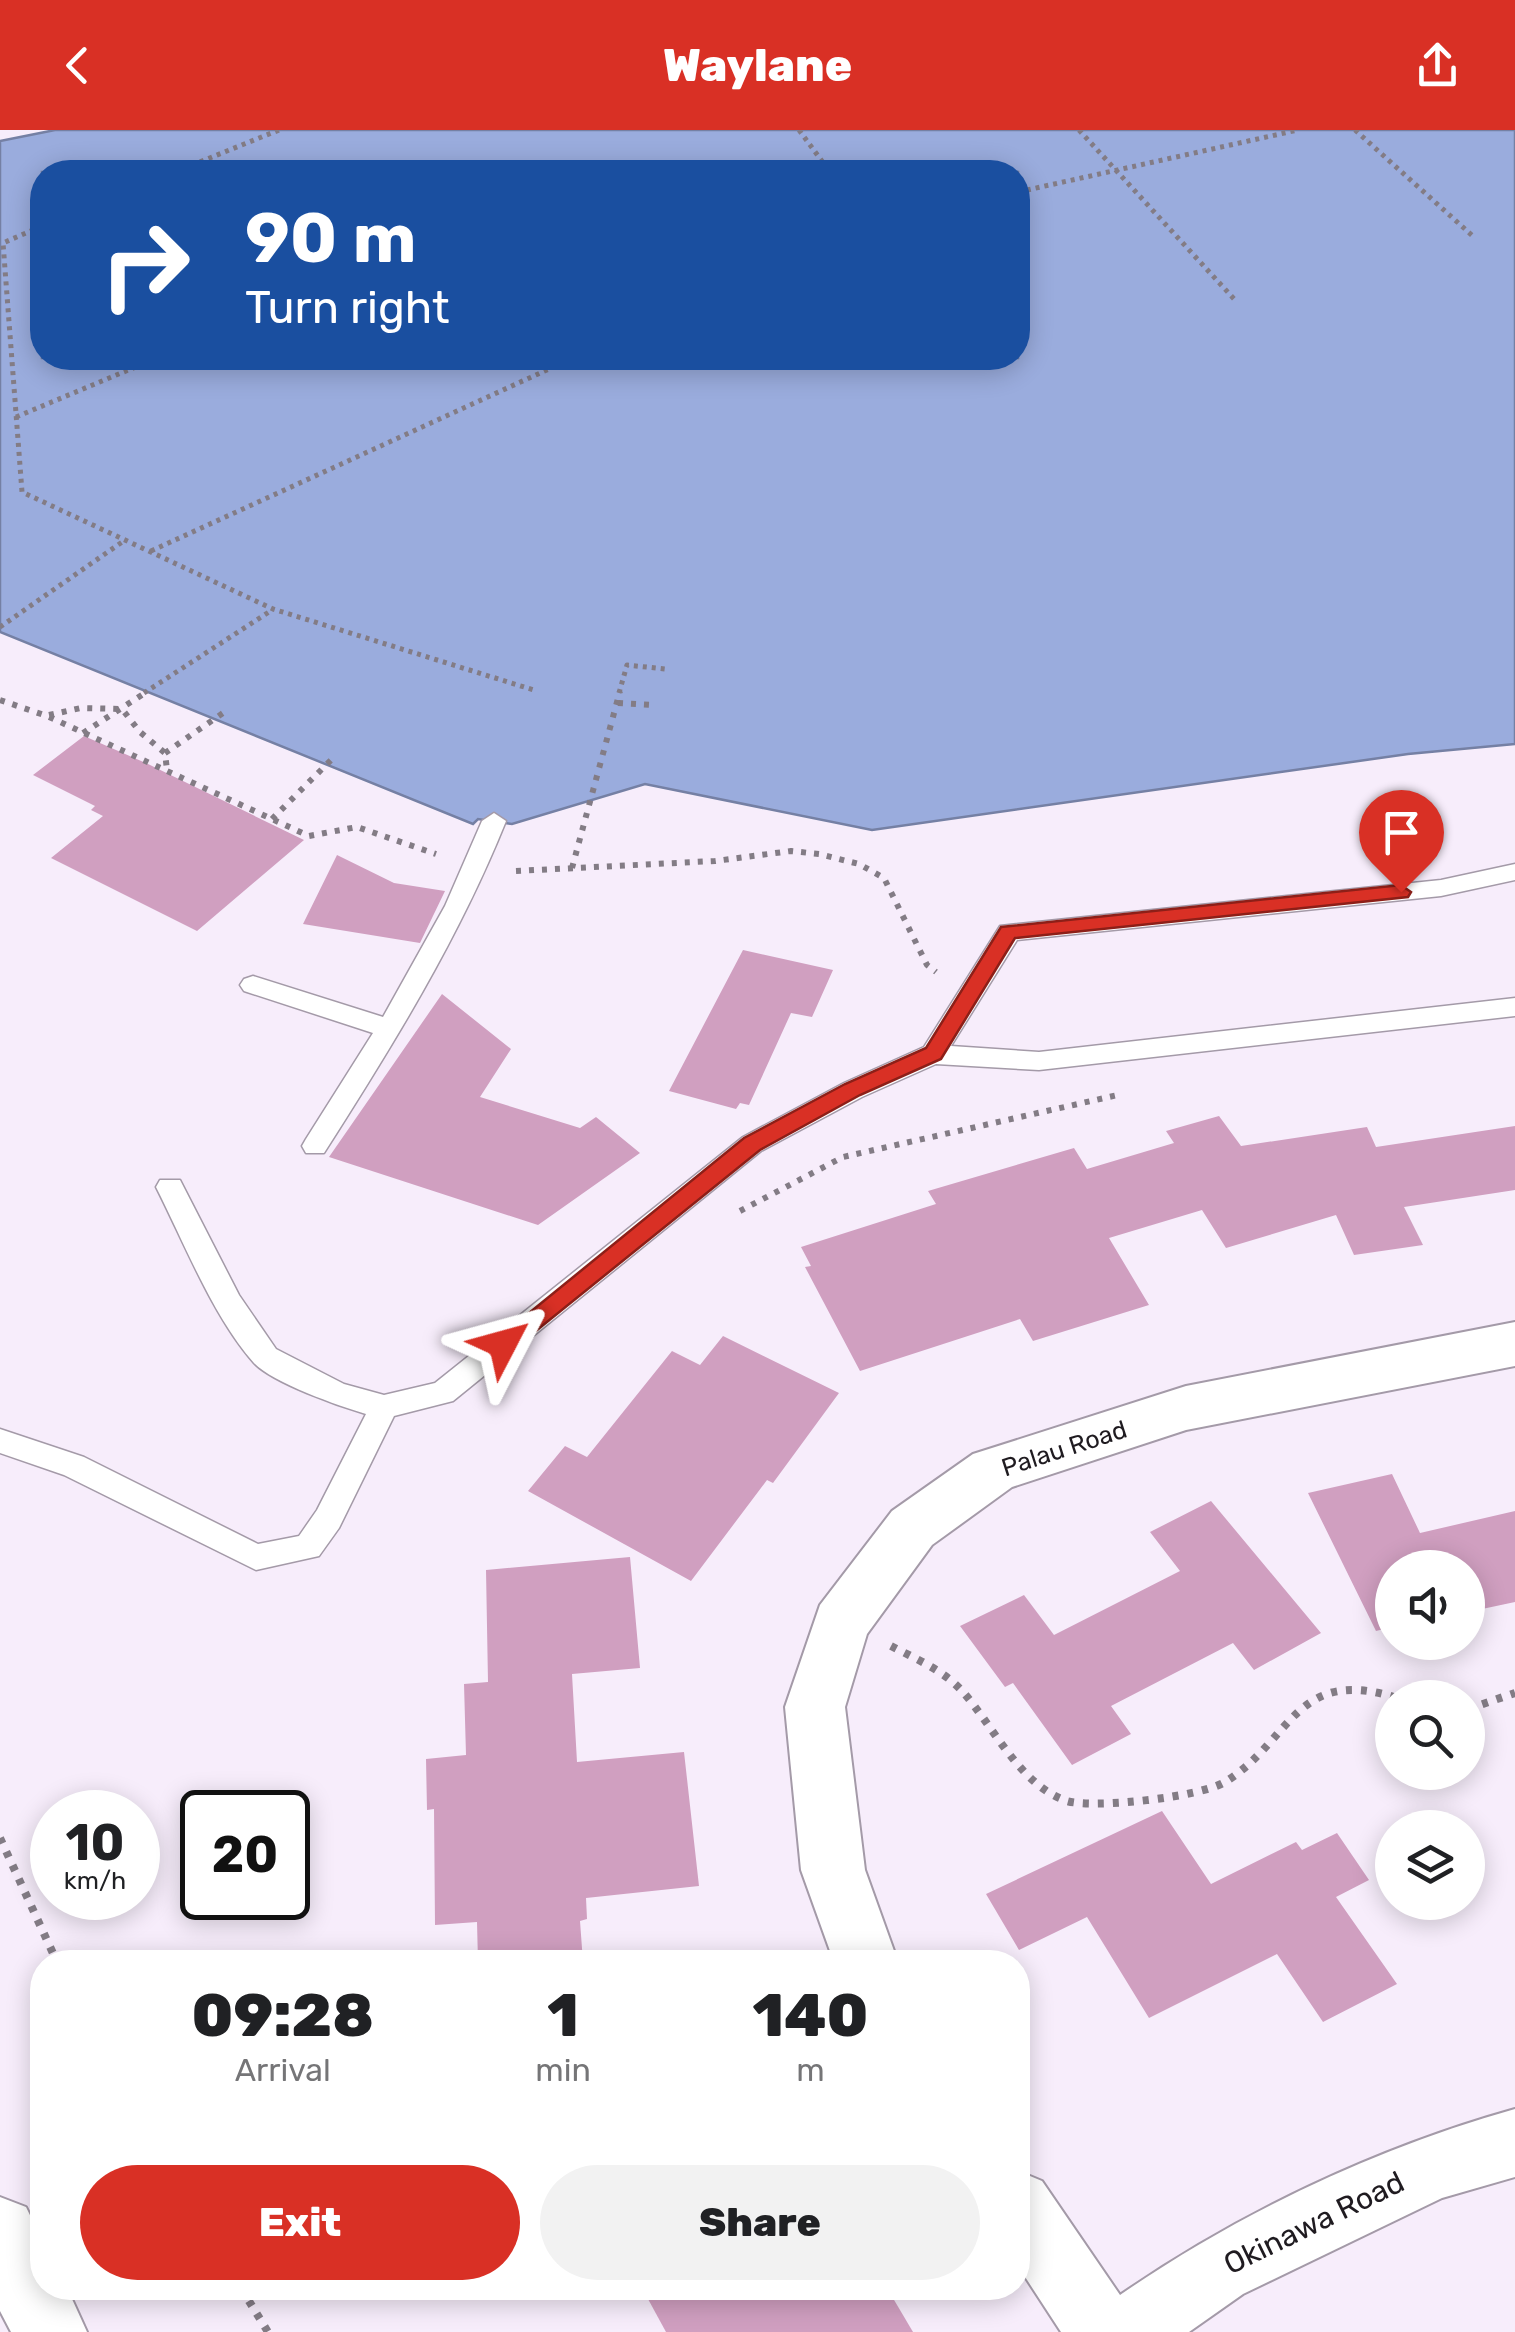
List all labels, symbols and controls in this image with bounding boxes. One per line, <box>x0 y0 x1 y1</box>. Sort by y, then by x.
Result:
icon: back <box>50 38 105 93</box>
icon: share <box>1410 38 1465 93</box>
text: Waylane <box>663 39 852 92</box>
text: 90 m <box>245 197 417 280</box>
icon: right <box>80 200 210 330</box>
text: Turn right <box>245 281 449 334</box>
pin <box>1359 790 1444 893</box>
icon: arrive <box>1374 805 1429 860</box>
position arrow <box>451 1292 555 1396</box>
street label: Palau Road <box>998 1415 1130 1482</box>
map controls <box>1375 1550 1485 1920</box>
button: sound <box>1375 1550 1485 1660</box>
button: search <box>1375 1680 1485 1790</box>
speed limit sign: 20 <box>180 1790 310 1920</box>
button: layers <box>1375 1810 1485 1920</box>
text: 10 <box>66 1813 124 1873</box>
text: km/h <box>64 1866 126 1895</box>
text: 09:28 <box>191 1980 374 2051</box>
text: 1 <box>547 1980 579 2051</box>
text: 140 <box>752 1980 869 2051</box>
text: Arrival <box>235 2051 331 2089</box>
text: min <box>535 2051 591 2089</box>
text: m <box>796 2051 825 2089</box>
street label: Okinawa Road <box>1218 2164 1410 2282</box>
button: Exit <box>80 2165 520 2280</box>
button: Share <box>540 2165 980 2280</box>

